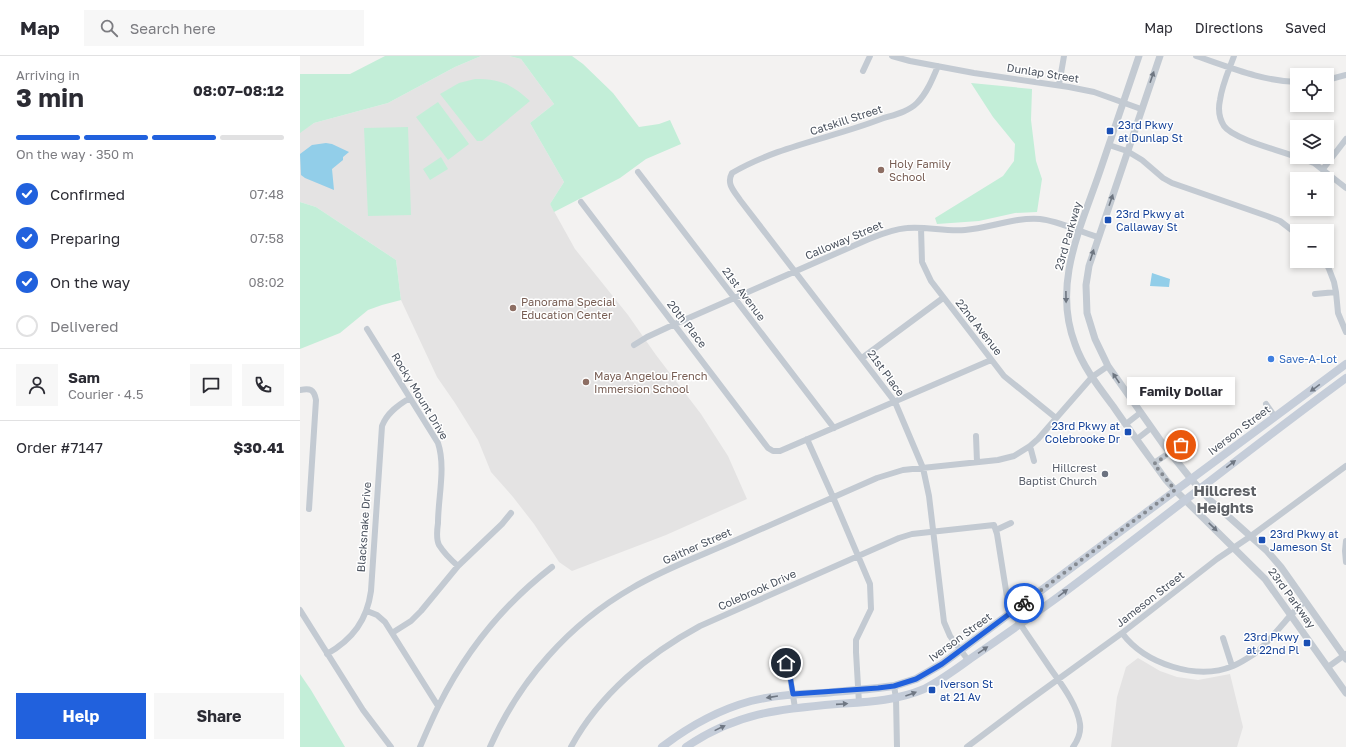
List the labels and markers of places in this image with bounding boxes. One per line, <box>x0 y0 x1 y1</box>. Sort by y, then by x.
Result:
place label: 23rd Pkwy at Dunlap St <box>1118 118 1183 144</box>
marker: 23rd Pkwy at Dunlap St <box>1105 126 1115 136</box>
place label: Holy Family School <box>889 157 951 183</box>
marker: Holy Family School <box>876 165 886 175</box>
place label: 23rd Pkwy at Callaway St <box>1116 207 1185 233</box>
marker: 23rd Pkwy at Callaway St <box>1103 215 1113 225</box>
place label: Panorama Special Education Center <box>521 295 616 321</box>
marker: Panorama Special Education Center <box>508 303 518 313</box>
place label: Save-A-Lot <box>1279 352 1337 365</box>
marker: Save-A-Lot <box>1266 354 1276 364</box>
place label: Maya Angelou French Immersion School <box>594 369 708 395</box>
marker: Maya Angelou French Immersion School <box>581 377 591 387</box>
callout: Family Dollar <box>1127 377 1235 405</box>
place label: 23rd Pkwy at Colebrooke Dr <box>1045 419 1121 445</box>
marker: 23rd Pkwy at Colebrooke Dr <box>1123 427 1133 437</box>
pin <box>1164 428 1198 462</box>
place label: Hillcrest Baptist Church <box>1018 461 1097 487</box>
marker: Hillcrest Baptist Church <box>1100 469 1110 479</box>
place label: 23rd Pkwy at Jameson St <box>1270 527 1339 553</box>
marker: 23rd Pkwy at Jameson St <box>1257 535 1267 545</box>
place label: 23rd Pkwy at 22nd Pl <box>1244 630 1299 656</box>
marker: 23rd Pkwy at 22nd Pl <box>1302 638 1312 648</box>
pin <box>769 646 803 680</box>
place label: Iverson St at 21 Av <box>940 677 993 703</box>
marker: Iverson St at 21 Av <box>927 685 937 695</box>

